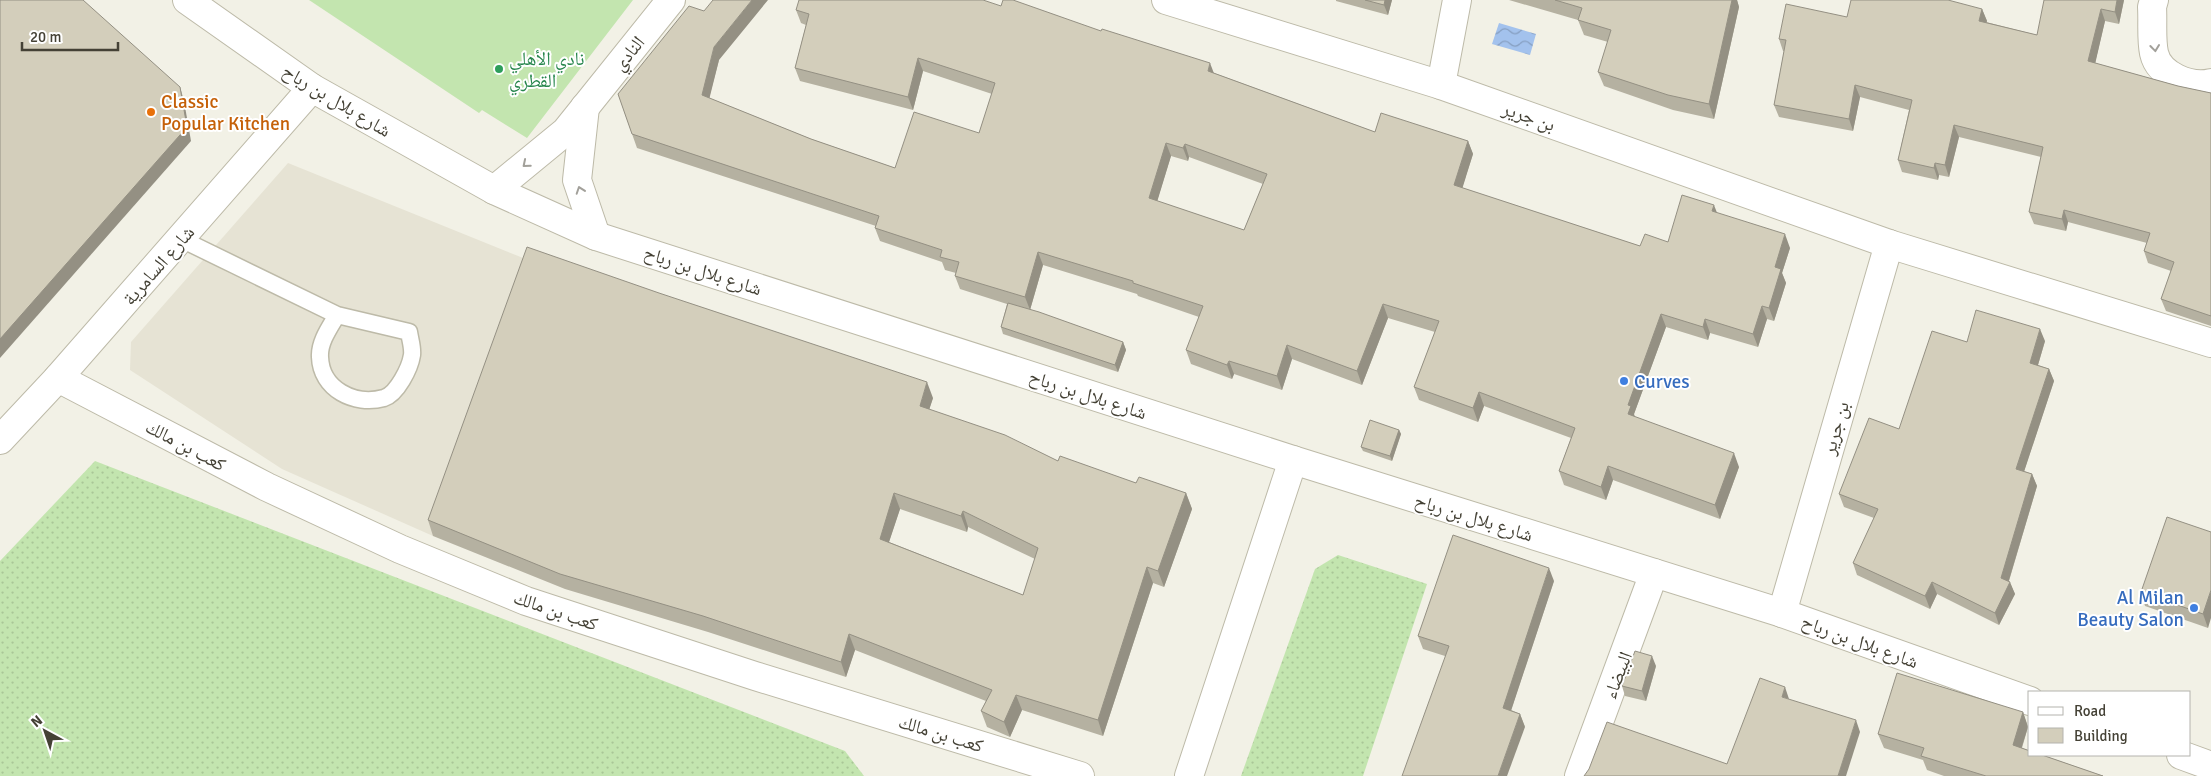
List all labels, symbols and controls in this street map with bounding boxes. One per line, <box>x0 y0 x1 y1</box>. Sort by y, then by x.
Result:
scale bar <box>22 20 119 52</box>
text: 20 m <box>30 28 61 46</box>
street label: النادي <box>607 31 652 78</box>
one-way arrow <box>2149 45 2160 53</box>
place label: نادي الأهلي القطري <box>509 47 585 96</box>
street label: شارع بلال بن رباح <box>278 59 395 143</box>
marker: نادي الأهلي القطري <box>493 63 505 75</box>
place label: Classic Popular Kitchen <box>161 90 290 136</box>
street label: بن جرير <box>1498 96 1558 137</box>
marker: Classic Popular Kitchen <box>145 106 157 118</box>
one-way arrow <box>522 158 531 167</box>
one-way arrow <box>576 186 586 194</box>
street label: شارع السامرية <box>118 221 200 310</box>
street label: شارع بلال بن رباح <box>641 241 765 301</box>
street label: شارع بلال بن رباح <box>1026 365 1150 425</box>
place label: Curves <box>1634 370 1690 394</box>
marker: Curves <box>1618 375 1630 387</box>
street label: بن جرير <box>1817 399 1855 459</box>
street label: كعب بن مالك <box>141 415 230 477</box>
street label: شارع بلال بن رباح <box>1412 489 1536 547</box>
street label: كعب بن مالك <box>510 585 601 637</box>
place label: Al Milan Beauty Salon <box>2077 586 2184 632</box>
marker: Al Milan Beauty Salon <box>2188 602 2200 614</box>
street label: شارع بلال بن رباح <box>1798 610 1921 674</box>
street label: البيضاء <box>1598 648 1638 702</box>
legend <box>2028 691 2191 756</box>
text: Road <box>2074 702 2106 720</box>
north arrow <box>20 706 70 756</box>
street label: كعب بن مالك <box>895 710 986 758</box>
text: N <box>28 712 46 731</box>
text: Building <box>2074 727 2128 745</box>

